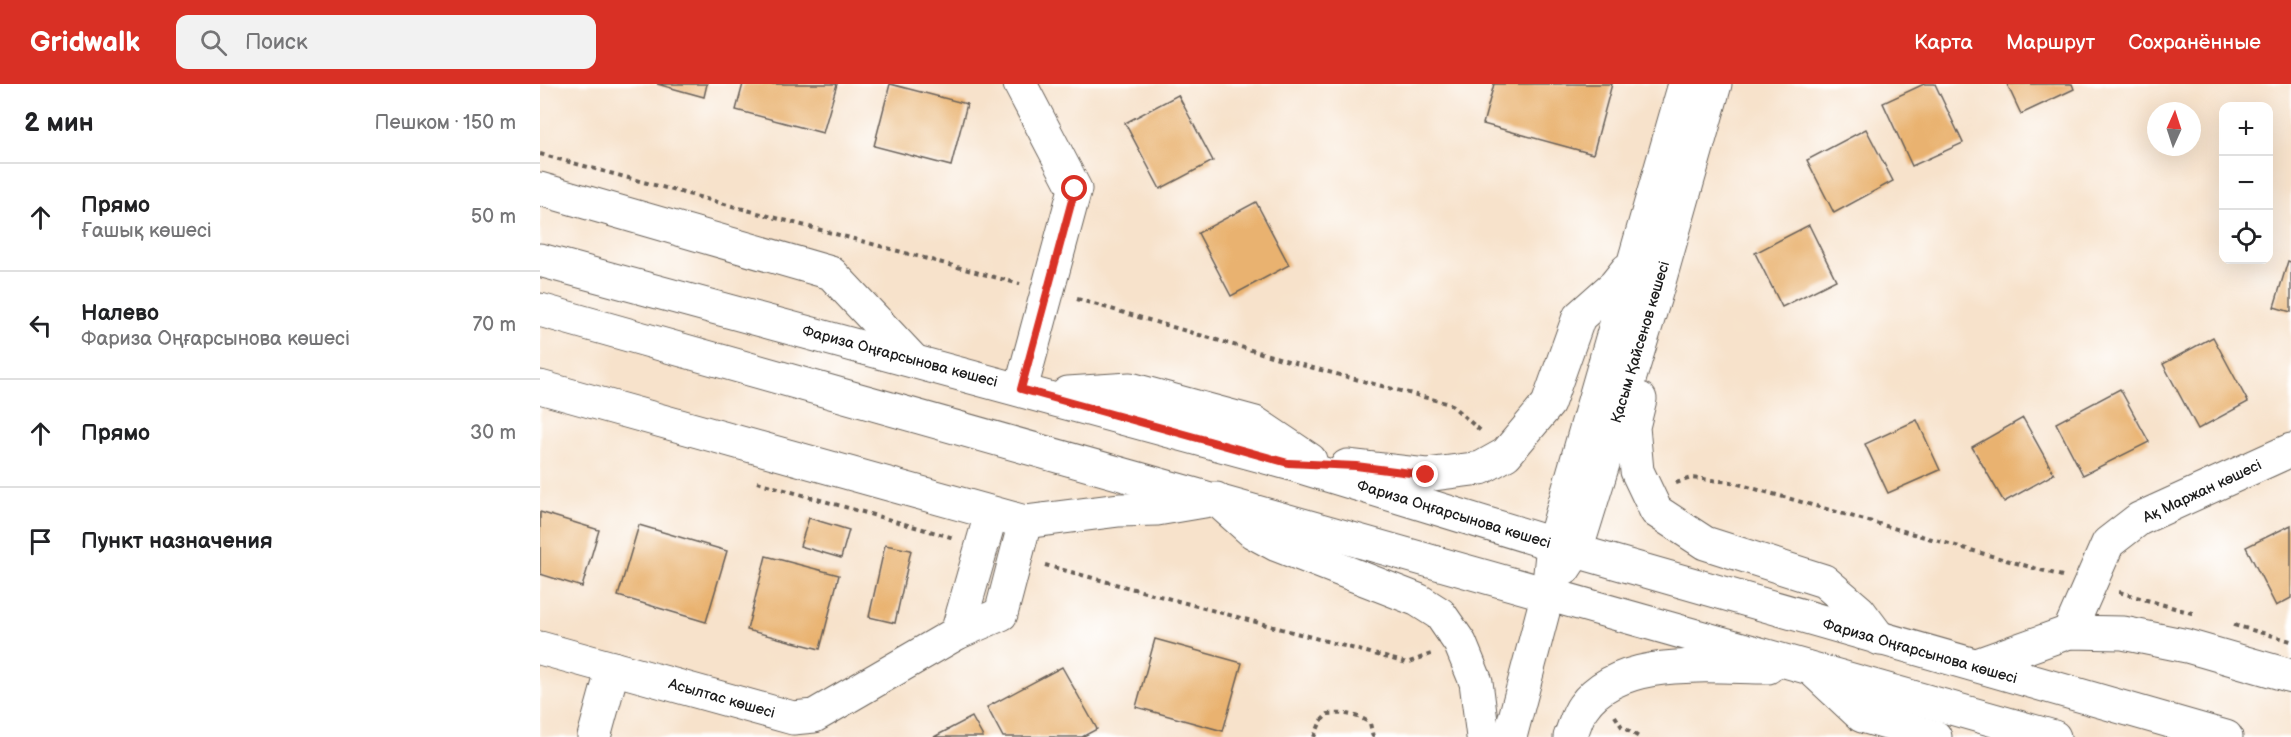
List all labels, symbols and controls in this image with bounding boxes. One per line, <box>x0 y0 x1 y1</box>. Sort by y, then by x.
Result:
search box <box>176 15 596 69</box>
text: Gridwalk <box>30 26 140 59</box>
icon: search <box>197 26 230 59</box>
text: Поиск <box>245 29 308 56</box>
text: Карта <box>1914 30 1973 55</box>
text: Маршрут <box>2006 30 2095 55</box>
text: Сохранённые <box>2128 30 2261 55</box>
north arrow <box>2147 102 2201 156</box>
map controls <box>2219 102 2273 264</box>
button: + <box>2219 102 2273 156</box>
text: 2 мин <box>24 108 94 139</box>
text: Пешком · 150 m <box>375 111 516 135</box>
button: − <box>2219 156 2273 210</box>
route start <box>1061 175 1087 201</box>
text: Прямо <box>81 192 150 219</box>
icon: ahead <box>24 201 57 234</box>
text: 50 m <box>471 205 516 229</box>
button: locate <box>2219 210 2273 264</box>
text: Ғашық көшесі <box>81 219 212 243</box>
street label: Қасым Қайсенов көшесі <box>1607 259 1674 425</box>
text: Налево <box>81 300 159 327</box>
icon: left <box>24 309 57 342</box>
text: 70 m <box>472 313 516 337</box>
street label: Фариза Оңғарсынова көшесі <box>800 321 1000 392</box>
text: Фариза Оңғарсынова көшесі <box>81 327 350 351</box>
icon: ahead <box>24 417 57 450</box>
text: Прямо <box>81 420 150 447</box>
text: 30 m <box>470 421 516 445</box>
street label: Ақ Маржан көшесі <box>2139 456 2265 528</box>
route end <box>1412 461 1438 487</box>
street label: Фариза Оңғарсынова көшесі <box>1355 476 1553 553</box>
icon: arrive <box>24 525 57 558</box>
text: Пункт назначения <box>81 528 273 555</box>
street label: Фариза Оңғарсынова көшесі <box>1820 615 2019 688</box>
street label: Асылтас көшесі <box>666 674 777 723</box>

